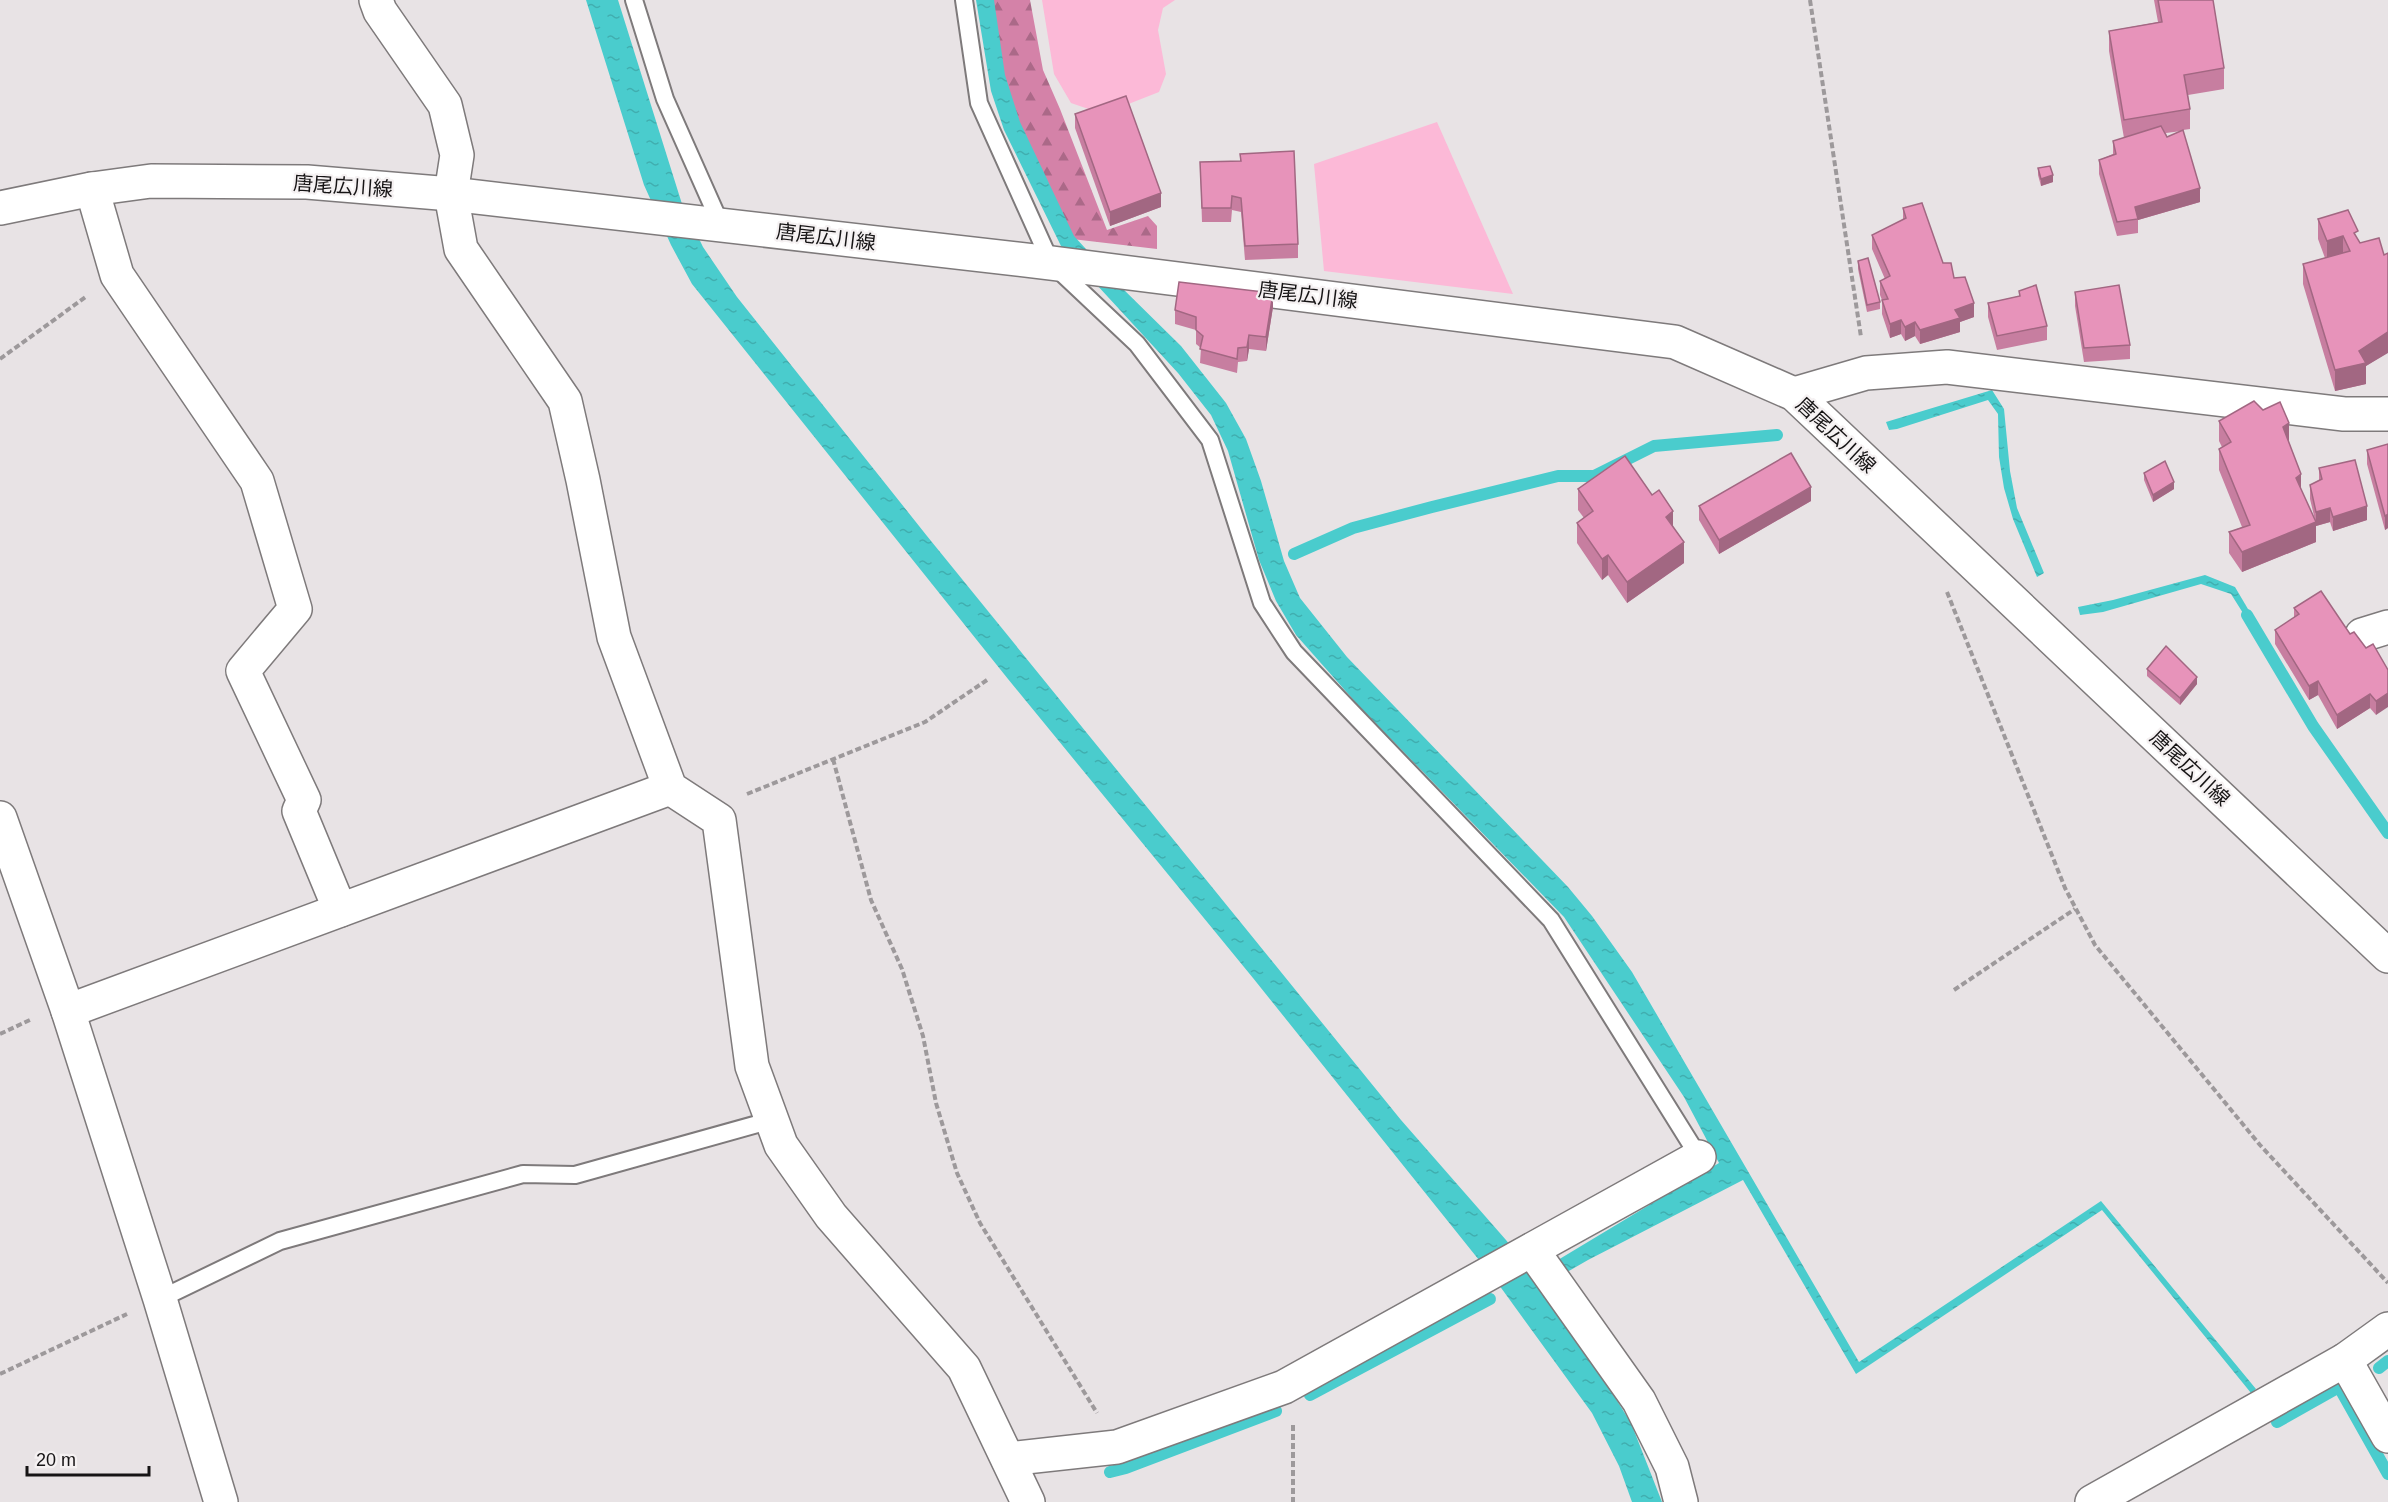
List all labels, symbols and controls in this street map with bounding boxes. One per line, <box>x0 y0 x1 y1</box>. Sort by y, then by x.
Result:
street label: 唐尾広川線 <box>292 172 394 200</box>
street label: 唐尾広川線 <box>775 220 877 254</box>
street label: 唐尾広川線 <box>1257 278 1359 312</box>
street label: 唐尾広川線 <box>1792 393 1880 477</box>
street label: 唐尾広川線 <box>2146 726 2234 810</box>
scale bar <box>27 1439 148 1477</box>
text: 20 m <box>36 1450 76 1470</box>

